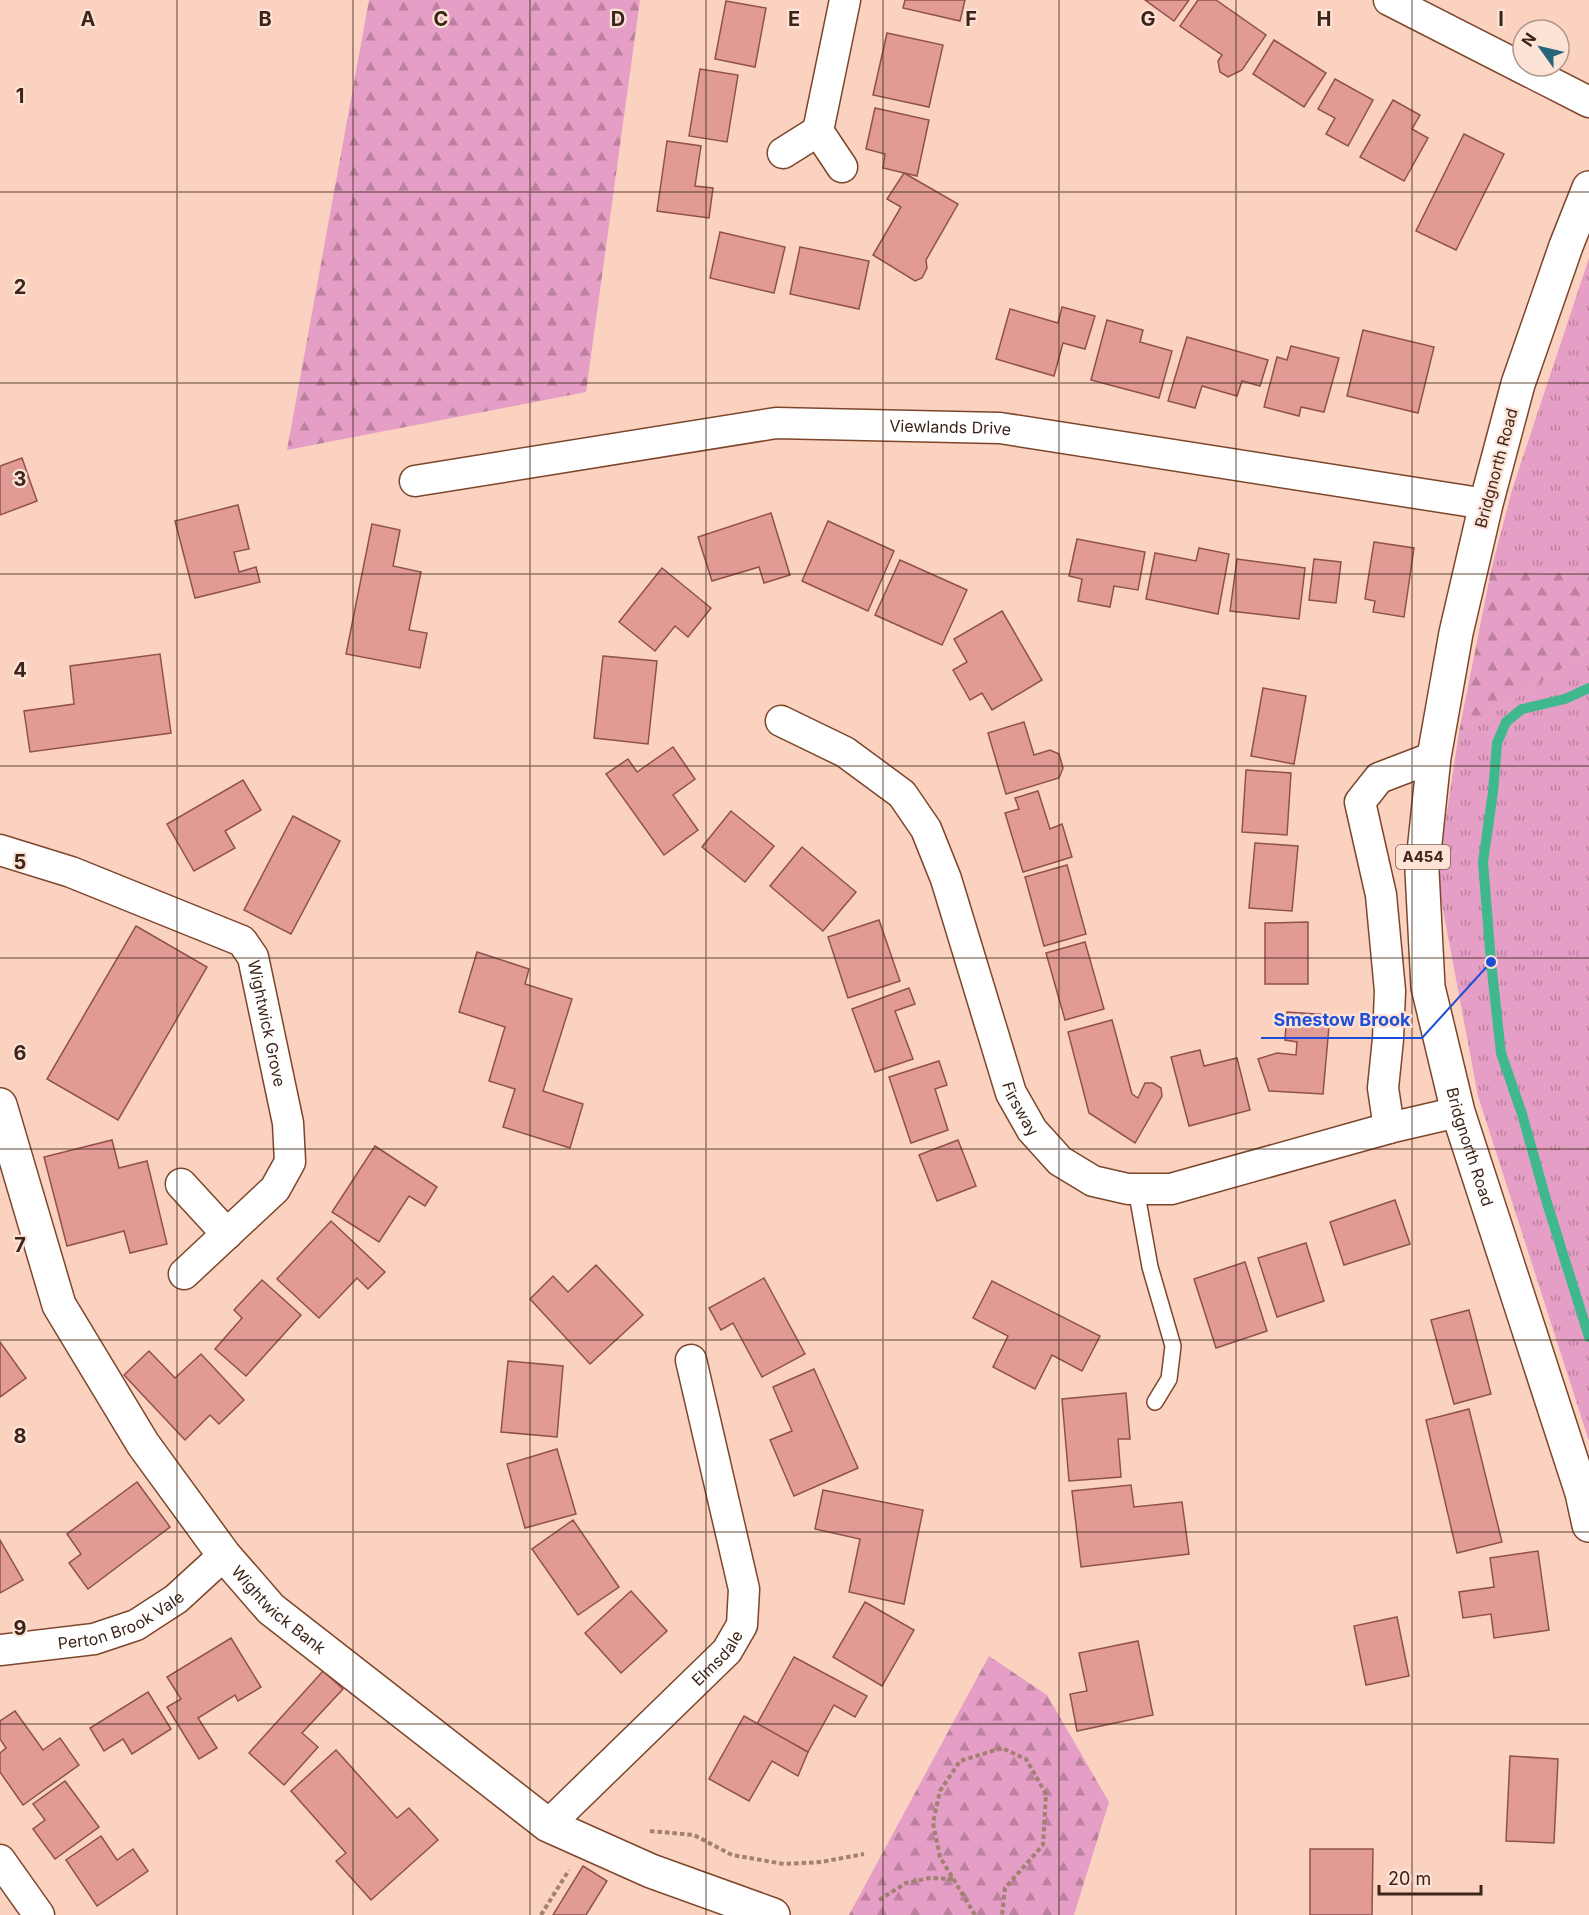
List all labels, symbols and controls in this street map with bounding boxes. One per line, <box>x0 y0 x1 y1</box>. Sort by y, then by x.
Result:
text: A <box>81 7 96 31</box>
text: B <box>258 7 272 31</box>
text: C <box>434 7 448 31</box>
text: D <box>611 7 625 31</box>
text: E <box>788 7 800 31</box>
text: F <box>965 7 977 31</box>
text: G <box>1140 7 1156 31</box>
text: H <box>1317 7 1331 31</box>
text: I <box>1498 7 1504 31</box>
north arrow <box>1511 18 1571 78</box>
text: N <box>1517 29 1540 50</box>
text: 1 <box>16 84 24 108</box>
text: 2 <box>14 275 26 299</box>
street label: Bridgnorth Road <box>1470 406 1522 530</box>
street label: Viewlands Drive <box>889 416 1013 440</box>
text: 3 <box>14 467 26 491</box>
text: 4 <box>13 658 27 682</box>
road number: A454 <box>1396 845 1450 869</box>
text: 5 <box>14 850 26 874</box>
street label: Wightwick Grove <box>244 958 290 1088</box>
callout: Smestow Brook <box>1261 1002 1422 1038</box>
text: Smestow Brook <box>1273 1009 1411 1030</box>
text: 6 <box>14 1041 27 1065</box>
street label: Firsway <box>998 1079 1043 1140</box>
street label: Bridgnorth Road <box>1442 1085 1498 1209</box>
text: 7 <box>14 1233 26 1257</box>
text: 8 <box>13 1424 27 1448</box>
street label: Wightwick Bank <box>228 1561 330 1658</box>
street label: Perton Brook Vale <box>57 1587 188 1653</box>
text: 9 <box>14 1616 27 1640</box>
street label: Elmsdale <box>687 1627 747 1690</box>
scale bar <box>1379 1858 1481 1896</box>
text: 20 m <box>1388 1868 1431 1889</box>

